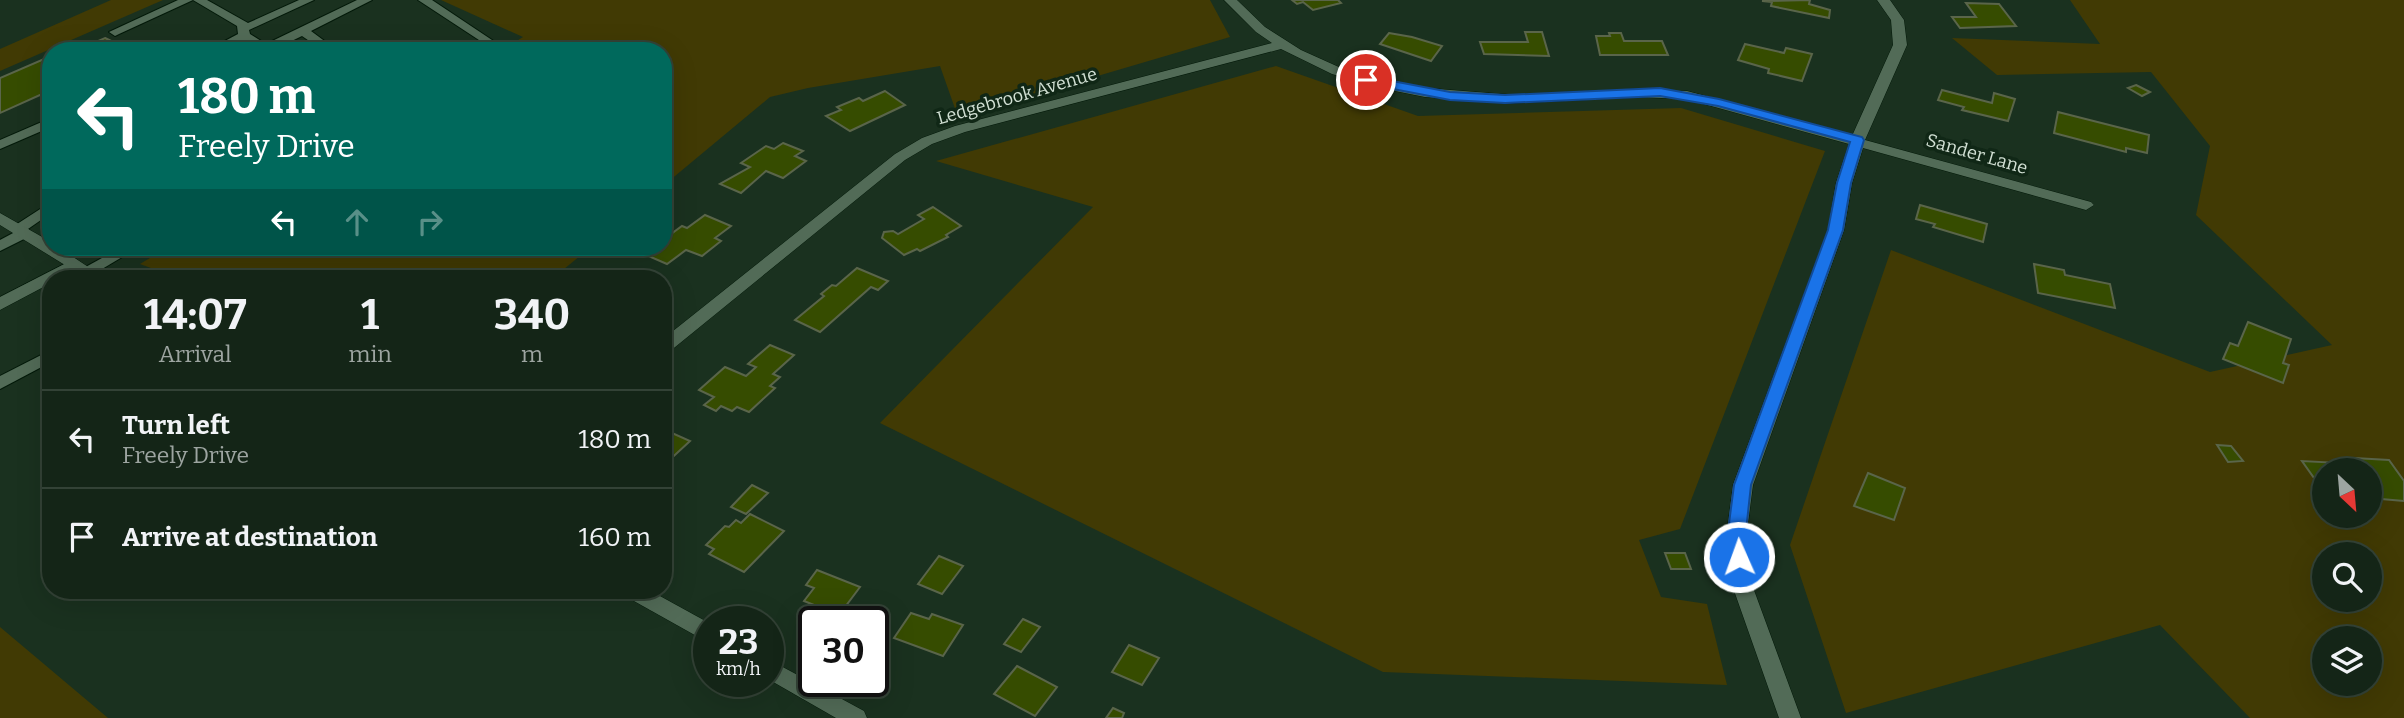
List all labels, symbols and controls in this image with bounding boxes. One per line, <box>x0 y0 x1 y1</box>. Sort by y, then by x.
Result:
pin <box>1336 50 1396 110</box>
icon: arrive <box>1347 61 1385 99</box>
street label: Ledgebrook Avenue <box>934 63 1100 129</box>
text: 180 m <box>178 67 315 126</box>
icon: left <box>63 70 154 161</box>
text: Freely Drive <box>178 127 355 165</box>
street label: Sander Lane <box>1924 129 2030 179</box>
icon: left <box>265 203 303 241</box>
icon: ahead <box>338 203 376 241</box>
icon: right <box>411 203 449 241</box>
text: 14:07 <box>144 290 247 340</box>
text: 1 <box>361 290 379 340</box>
text: 340 <box>494 290 570 340</box>
text: Arrival <box>159 340 232 368</box>
text: min <box>348 340 392 368</box>
text: m <box>521 340 543 368</box>
text: Turn left <box>122 410 230 441</box>
icon: left <box>63 420 101 458</box>
text: 180 m <box>578 424 651 455</box>
text: Freely Drive <box>122 441 249 469</box>
north arrow <box>2312 458 2382 528</box>
map controls <box>2312 458 2382 696</box>
icon: arrive <box>63 518 101 556</box>
position arrow <box>1702 520 1776 594</box>
text: Arrive at destination <box>122 522 377 553</box>
text: 160 m <box>579 522 651 553</box>
button: search <box>2312 542 2382 612</box>
speed limit sign: 30 <box>798 606 889 697</box>
text: 23 <box>719 621 758 663</box>
button: layers <box>2312 626 2382 696</box>
text: km/h <box>716 658 761 680</box>

